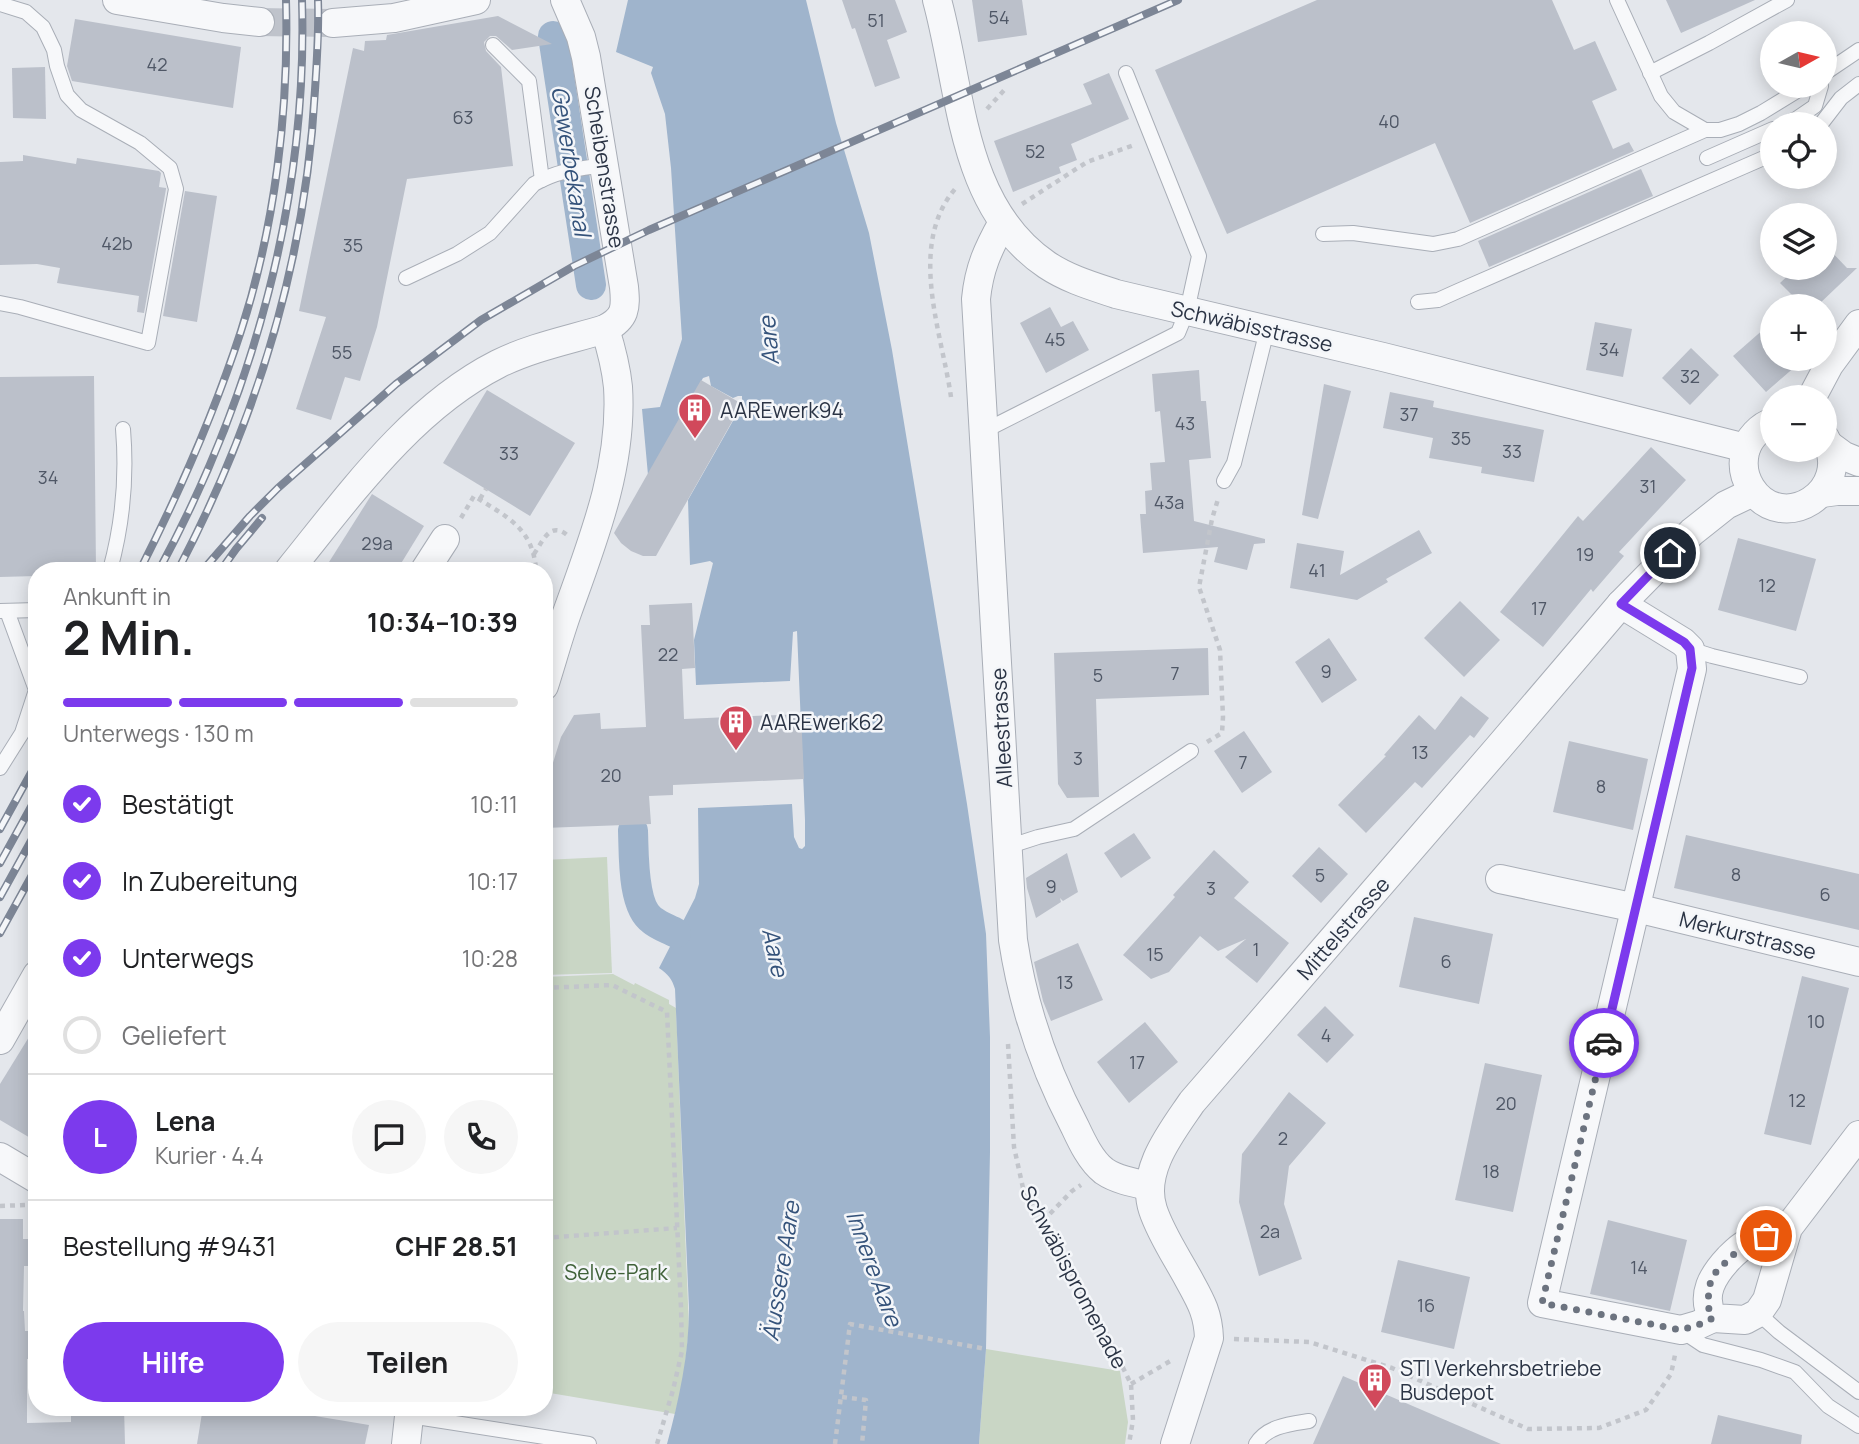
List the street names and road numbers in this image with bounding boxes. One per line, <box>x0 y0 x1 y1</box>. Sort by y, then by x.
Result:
street label: Scheibenstrasse <box>578 84 632 250</box>
street label: Schwäbisstrasse <box>1168 294 1336 358</box>
street label: Alleestrasse <box>984 667 1018 789</box>
street label: Mittelstrasse <box>1290 871 1396 985</box>
street label: Merkurstrasse <box>1677 904 1819 966</box>
street label: Schwäbispromenade <box>1014 1181 1134 1373</box>

